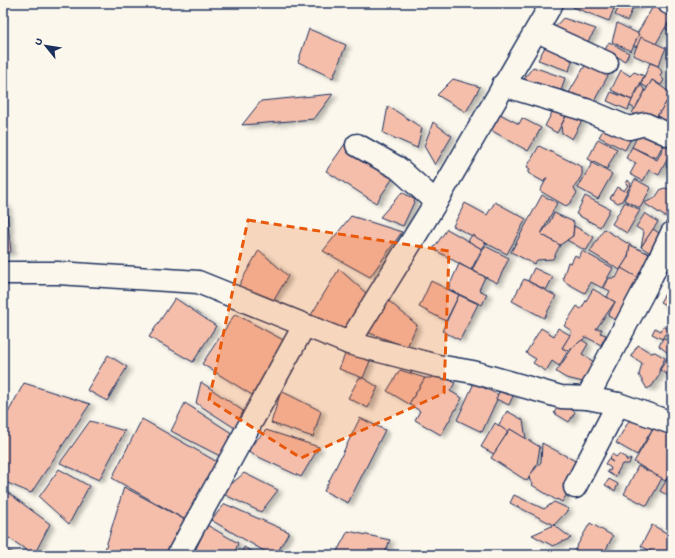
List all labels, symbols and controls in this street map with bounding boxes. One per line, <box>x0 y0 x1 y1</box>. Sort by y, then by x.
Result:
north arrow <box>26 26 66 66</box>
text: U <box>32 36 46 48</box>

